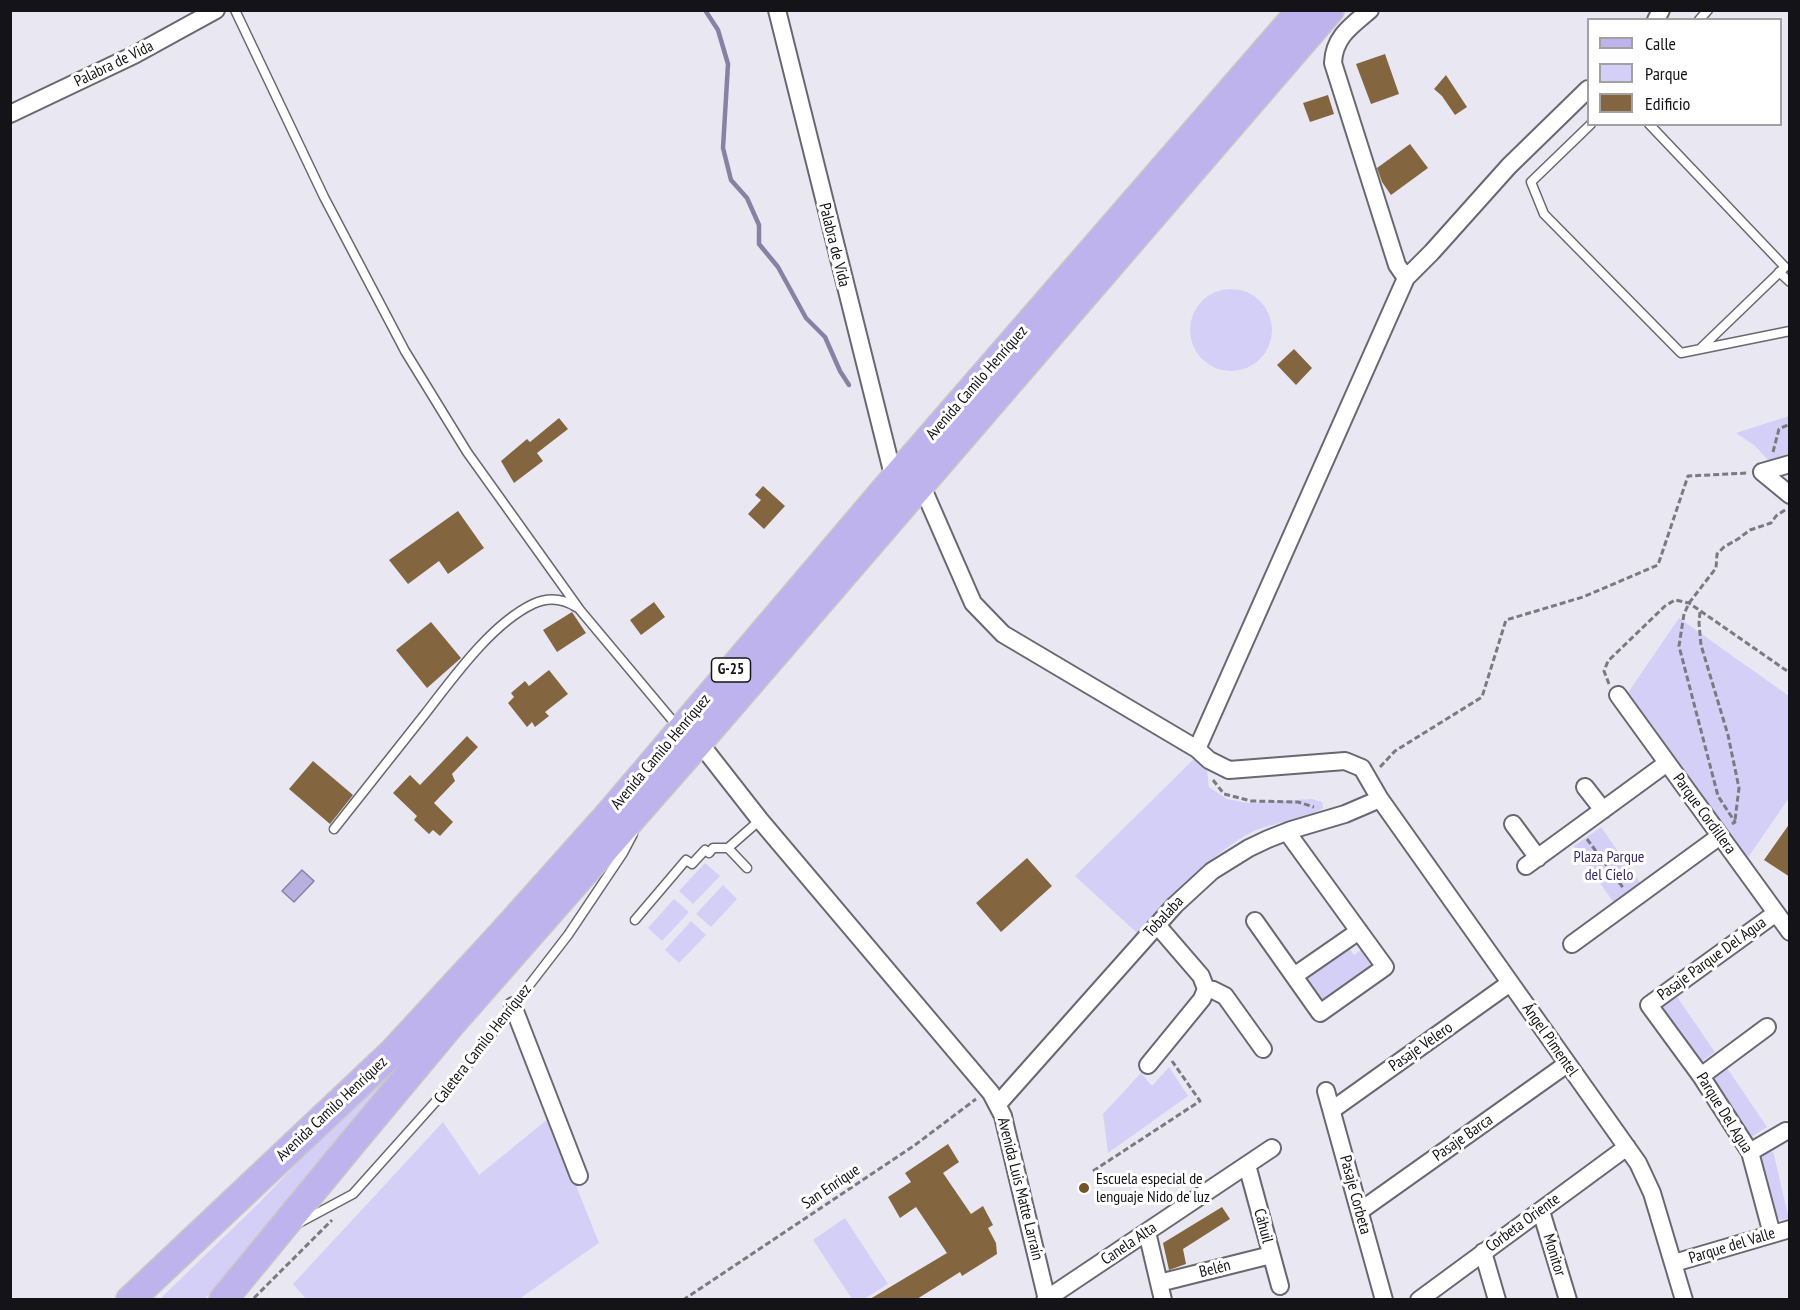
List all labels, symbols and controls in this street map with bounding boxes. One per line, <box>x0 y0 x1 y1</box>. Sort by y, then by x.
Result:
legend <box>1587 18 1782 126</box>
text: Calle <box>1645 32 1676 55</box>
street label: Palabra de Vida <box>71 37 157 91</box>
text: Parque <box>1645 62 1688 85</box>
text: Edificio <box>1645 92 1690 115</box>
street label: Palabra de Vida <box>814 201 854 289</box>
street label: Avenida Camilo Henríquez <box>922 322 1032 444</box>
road number: G-25 <box>712 658 750 682</box>
street label: Avenida Camilo Henríquez <box>607 690 715 814</box>
street label: Parque Cordillera <box>1668 770 1740 858</box>
park label: Plaza Parque del Cielo <box>1574 847 1644 885</box>
street label: Tobalaba <box>1140 892 1188 942</box>
street label: Pasaje Parque Del Agua <box>1654 913 1770 1005</box>
street label: Caletera Camilo Henríquez <box>430 980 536 1108</box>
street label: Ángel Pimentel <box>1518 1000 1582 1080</box>
street label: Pasaje Velero <box>1385 1018 1457 1076</box>
street label: Avenida Camilo Henríquez <box>273 1053 391 1165</box>
street label: Parque Del Agua <box>1692 1069 1756 1157</box>
street label: Pasaje Barca <box>1429 1110 1497 1166</box>
street label: Avenida Luis Matte Larraín <box>993 1116 1047 1262</box>
street label: Pasaje Corbeta <box>1335 1153 1375 1237</box>
street label: San Enrique <box>798 1161 864 1213</box>
place label: Escuela especial de lenguaje Nido de luz <box>1096 1169 1210 1207</box>
marker: Escuela especial de lenguaje Nido de luz <box>1077 1181 1091 1195</box>
street label: Corbeta Oriente <box>1482 1190 1564 1256</box>
street label: Cáhuil <box>1249 1207 1277 1245</box>
street label: Canela Alta <box>1098 1218 1160 1270</box>
street label: Parque del Valle <box>1686 1224 1778 1268</box>
street label: Monitor <box>1539 1232 1569 1278</box>
street label: Belén <box>1197 1256 1233 1282</box>

